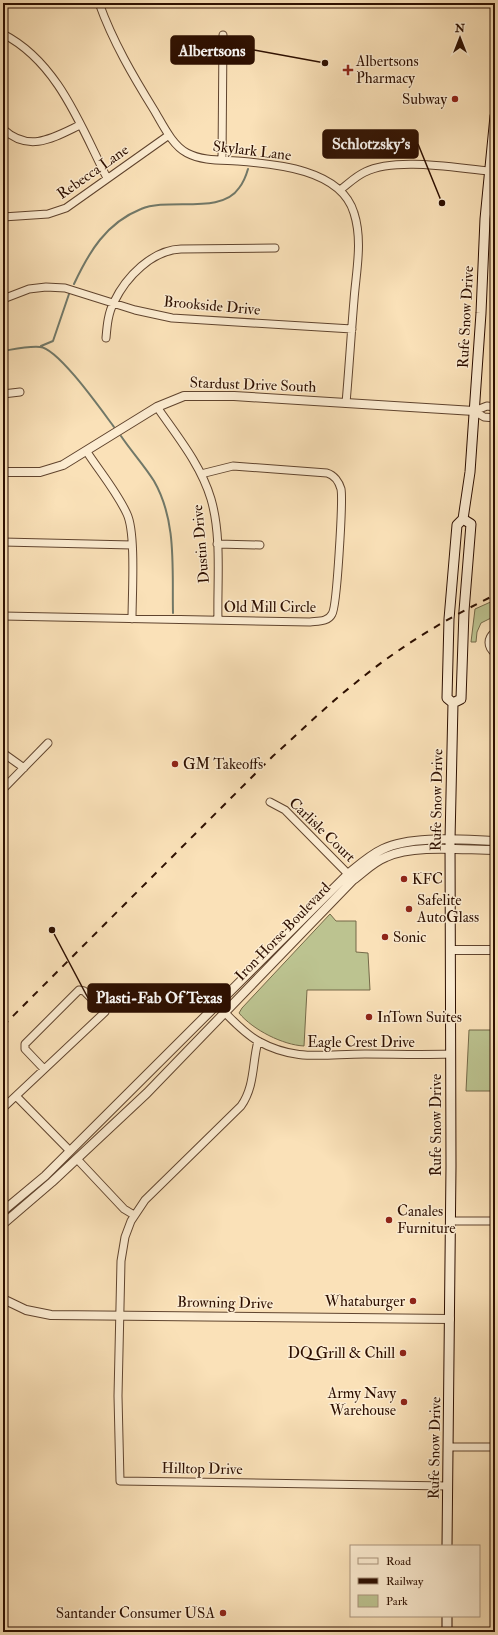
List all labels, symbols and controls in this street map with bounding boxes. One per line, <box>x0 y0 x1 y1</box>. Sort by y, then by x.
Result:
north arrow <box>440 18 480 58</box>
text: N <box>454 22 466 35</box>
callout: Albertsons <box>171 36 254 64</box>
text: Albertsons <box>178 41 246 61</box>
place label: Albertsons Pharmacy <box>355 52 419 88</box>
marker: Albertsons Pharmacy <box>343 65 353 75</box>
place label: Subway <box>402 90 447 109</box>
marker: Subway <box>450 94 460 104</box>
callout: Schlotzsky's <box>323 130 418 158</box>
text: Schlotzsky's <box>332 134 411 155</box>
street label: Skylark Lane <box>212 137 292 165</box>
street label: Rebecca Lane <box>54 140 132 204</box>
street label: Rufe Snow Drive <box>454 265 478 369</box>
street label: Brookside Drive <box>163 292 261 320</box>
street label: Stardust Drive South <box>189 373 317 397</box>
street label: Dustin Drive <box>188 504 214 584</box>
street label: Old Mill Circle <box>224 598 316 617</box>
street label: Rufe Snow Drive <box>427 749 447 851</box>
place label: GM Takeoffs <box>183 755 263 774</box>
marker: GM Takeoffs <box>170 759 180 769</box>
street label: Carlisle Court <box>285 794 359 867</box>
place label: KFC <box>412 870 443 889</box>
marker: KFC <box>399 874 409 884</box>
street label: Iron Horse Boulevard <box>231 878 335 985</box>
place label: Safelite AutoGlass <box>416 891 479 927</box>
marker: Safelite AutoGlass <box>404 904 414 914</box>
place label: Sonic <box>393 928 426 947</box>
marker: Sonic <box>380 932 390 942</box>
callout: Plasti-Fab Of Texas <box>88 984 230 1012</box>
text: Plasti-Fab Of Texas <box>96 988 223 1008</box>
place label: InTown Suites <box>377 1008 462 1027</box>
marker: InTown Suites <box>364 1012 374 1022</box>
street label: Eagle Crest Drive <box>307 1033 415 1052</box>
street label: Rufe Snow Drive <box>427 1074 446 1176</box>
place label: Canales Furniture <box>397 1202 455 1238</box>
marker: Canales Furniture <box>384 1215 394 1225</box>
place label: Whataburger <box>324 1292 405 1311</box>
street label: Browning Drive <box>177 1293 273 1313</box>
marker: Whataburger <box>408 1296 418 1306</box>
place label: DQ Grill & Chill <box>288 1344 395 1363</box>
marker: DQ Grill & Chill <box>398 1348 408 1358</box>
place label: Army Navy Warehouse <box>327 1384 396 1420</box>
marker: Army Navy Warehouse <box>399 1397 409 1407</box>
street label: Rufe Snow Drive <box>425 1397 445 1499</box>
street label: Hilltop Drive <box>161 1459 243 1480</box>
legend <box>350 1545 480 1617</box>
text: Road <box>386 1554 411 1569</box>
text: Railway <box>386 1574 424 1589</box>
text: Park <box>386 1594 408 1609</box>
place label: Santander Consumer USA <box>56 1604 215 1623</box>
marker: Santander Consumer USA <box>218 1608 228 1618</box>

